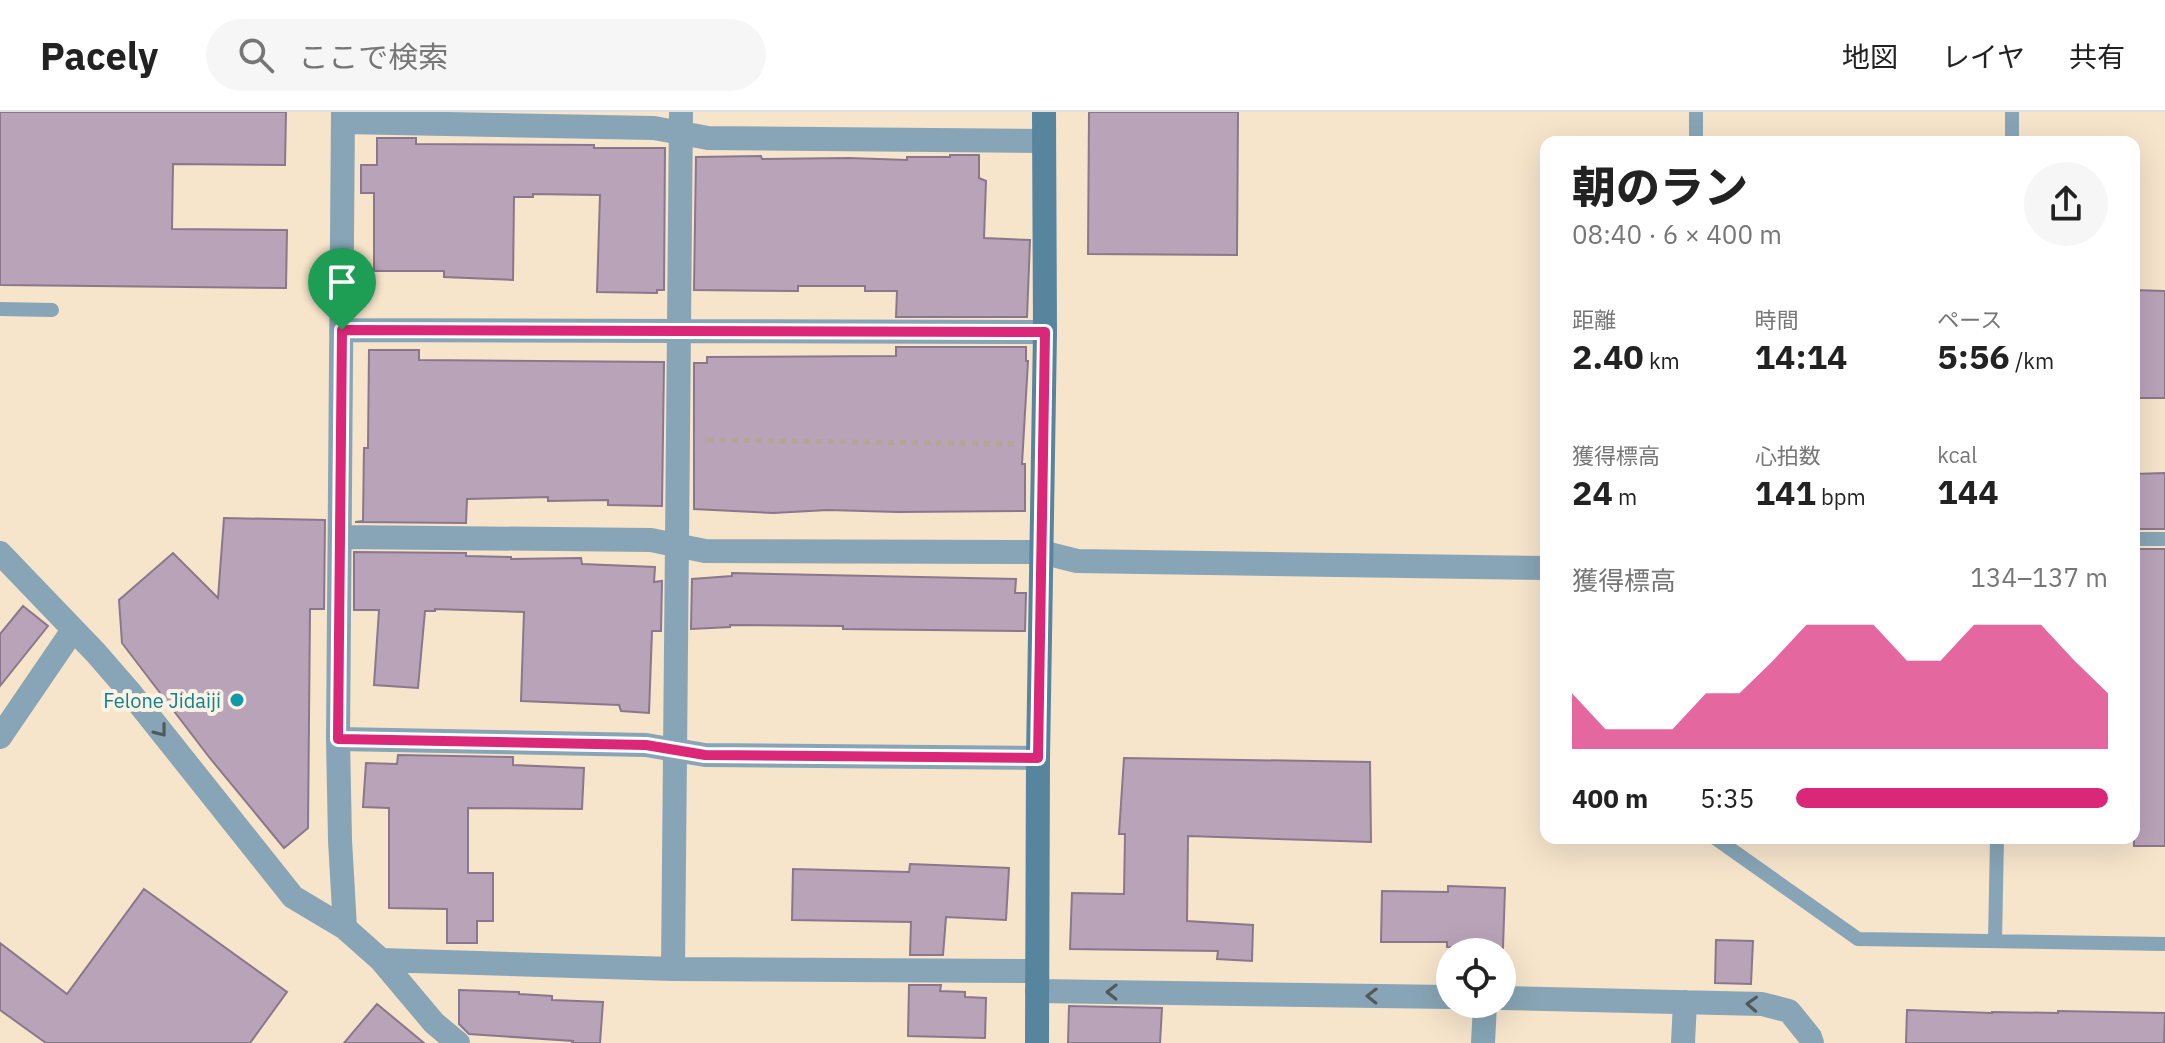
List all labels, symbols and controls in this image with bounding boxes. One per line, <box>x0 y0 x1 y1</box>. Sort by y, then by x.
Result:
search box <box>206 19 766 91</box>
text: Pacely <box>40 31 158 80</box>
icon: search <box>234 33 278 77</box>
text: ここで検索 <box>298 37 448 76</box>
text: 地図 <box>1842 38 1898 75</box>
text: レイヤ <box>1942 38 2025 75</box>
text: 共有 <box>2069 38 2125 75</box>
text: 朝のラン <box>1572 158 1748 215</box>
button: share <box>2024 162 2108 246</box>
text: 08:40 · 6 × 400 m <box>1572 217 1782 251</box>
pin <box>308 248 376 330</box>
icon: arrive <box>320 260 364 304</box>
text: 距離 <box>1572 305 1616 334</box>
text: 時間 <box>1755 305 1799 334</box>
text: ペース <box>1937 305 2002 334</box>
text: 2.40 <box>1572 334 1644 378</box>
text: 14:14 <box>1755 334 1847 378</box>
text: 5:56 <box>1937 334 2010 378</box>
text: km <box>1644 346 1680 375</box>
text: /km <box>2010 346 2054 375</box>
text: kcal <box>1937 440 1977 469</box>
text: 獲得標高 <box>1572 441 1660 470</box>
text: 心拍数 <box>1755 441 1821 470</box>
text: 144 <box>1937 469 1999 513</box>
text: 24 <box>1572 470 1613 514</box>
text: 141 <box>1755 470 1816 514</box>
text: m <box>1613 482 1637 511</box>
text: bpm <box>1816 482 1866 511</box>
text: 134–137 m <box>1970 560 2108 594</box>
text: 獲得標高 <box>1572 563 1676 597</box>
place label: Felone Jidaiji <box>103 687 221 714</box>
marker: Felone Jidaiji <box>228 691 246 709</box>
one-way arrow <box>151 722 166 736</box>
text: 400 m <box>1572 781 1648 815</box>
text: 5:35 <box>1700 781 1754 815</box>
map controls <box>1436 938 1516 1018</box>
button: locate <box>1436 938 1516 1018</box>
one-way arrow <box>1105 983 1118 1001</box>
one-way arrow <box>1365 987 1378 1005</box>
one-way arrow <box>1745 996 1758 1013</box>

